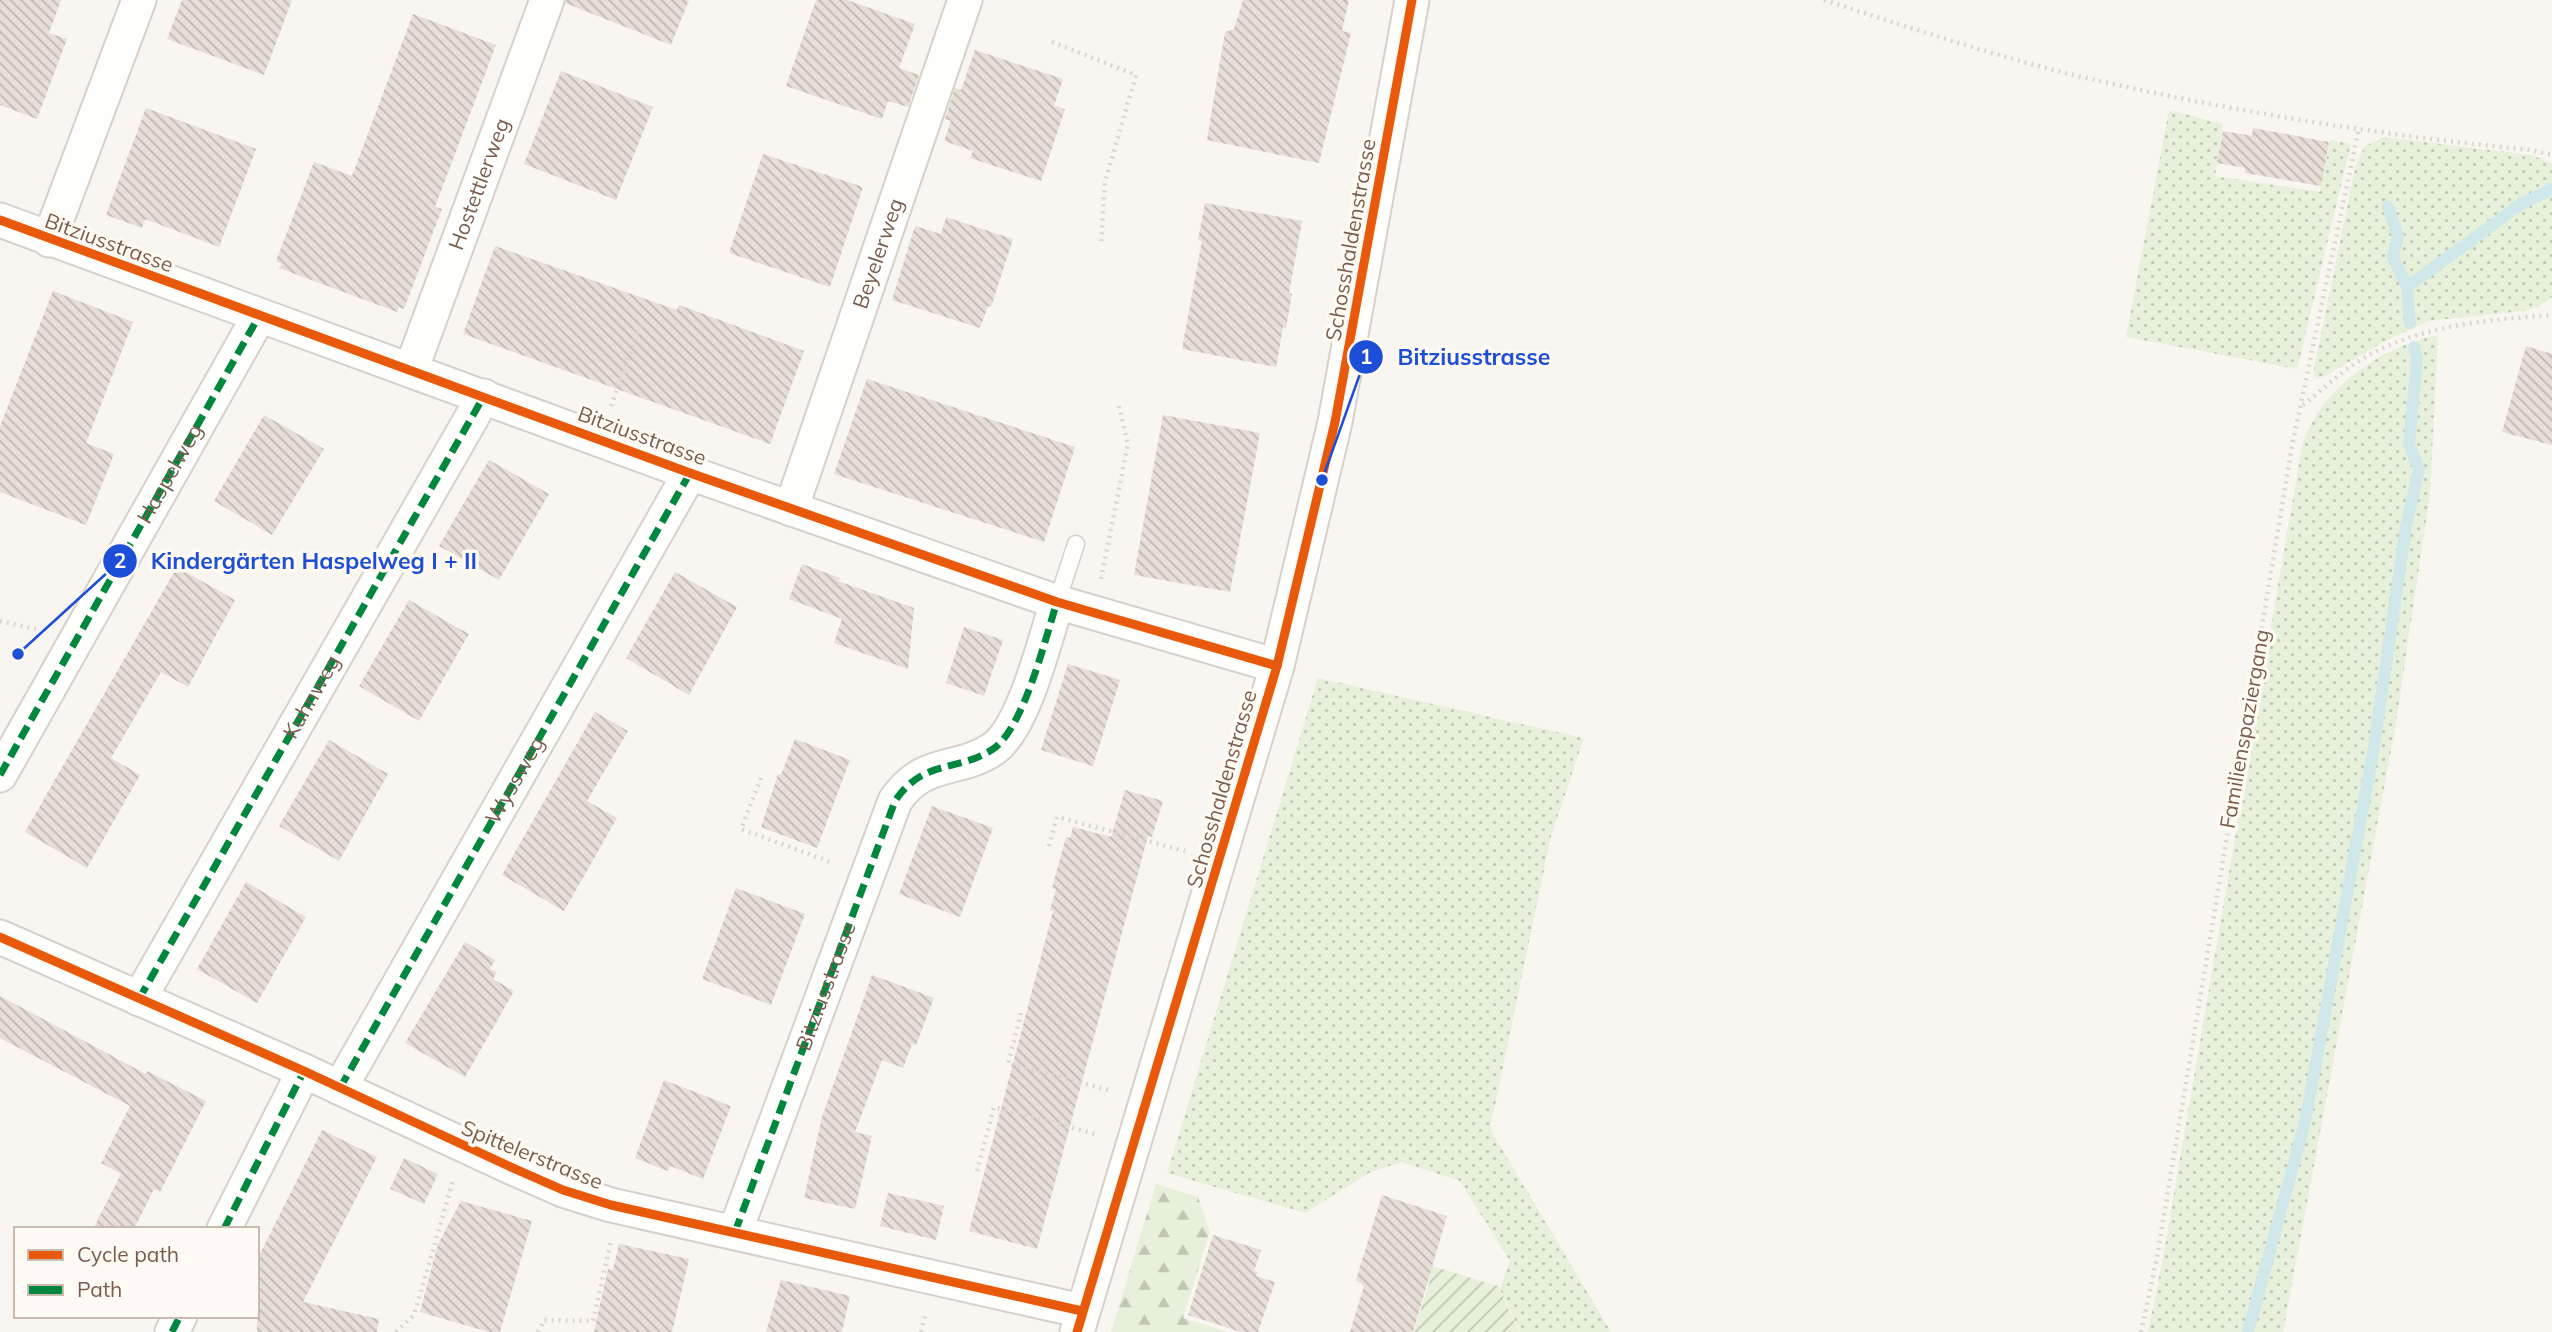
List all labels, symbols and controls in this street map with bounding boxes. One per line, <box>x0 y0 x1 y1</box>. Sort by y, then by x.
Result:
street label: Hostettlerweg <box>442 114 514 253</box>
street label: Schosshaldenstrasse <box>1319 137 1381 343</box>
street label: Beyelerweg <box>846 195 908 312</box>
street label: Bitziusstrasse <box>41 207 177 277</box>
callout: Bitziusstrasse <box>1348 335 1564 379</box>
text: Bitziusstrasse <box>1398 342 1550 371</box>
text: 1 <box>1360 343 1372 369</box>
street label: Bitziusstrasse <box>574 400 710 470</box>
street label: Haspelweg <box>131 419 208 528</box>
callout: Kindergärten Haspelweg I + II <box>102 539 491 583</box>
text: Kindergärten Haspelweg I + II <box>151 546 477 575</box>
text: 2 <box>114 547 126 573</box>
street label: Familienspaziergang <box>2214 627 2274 830</box>
street label: Kuhnweg <box>277 650 345 743</box>
street label: Schosshaldenstrasse <box>1180 687 1262 891</box>
street label: Wyssweg <box>479 731 549 828</box>
street label: Bitziusstrasse <box>790 918 861 1054</box>
street label: Spittelerstrasse <box>458 1114 607 1194</box>
legend <box>14 1227 259 1318</box>
text: Cycle path <box>77 1241 179 1267</box>
text: Path <box>77 1276 122 1302</box>

